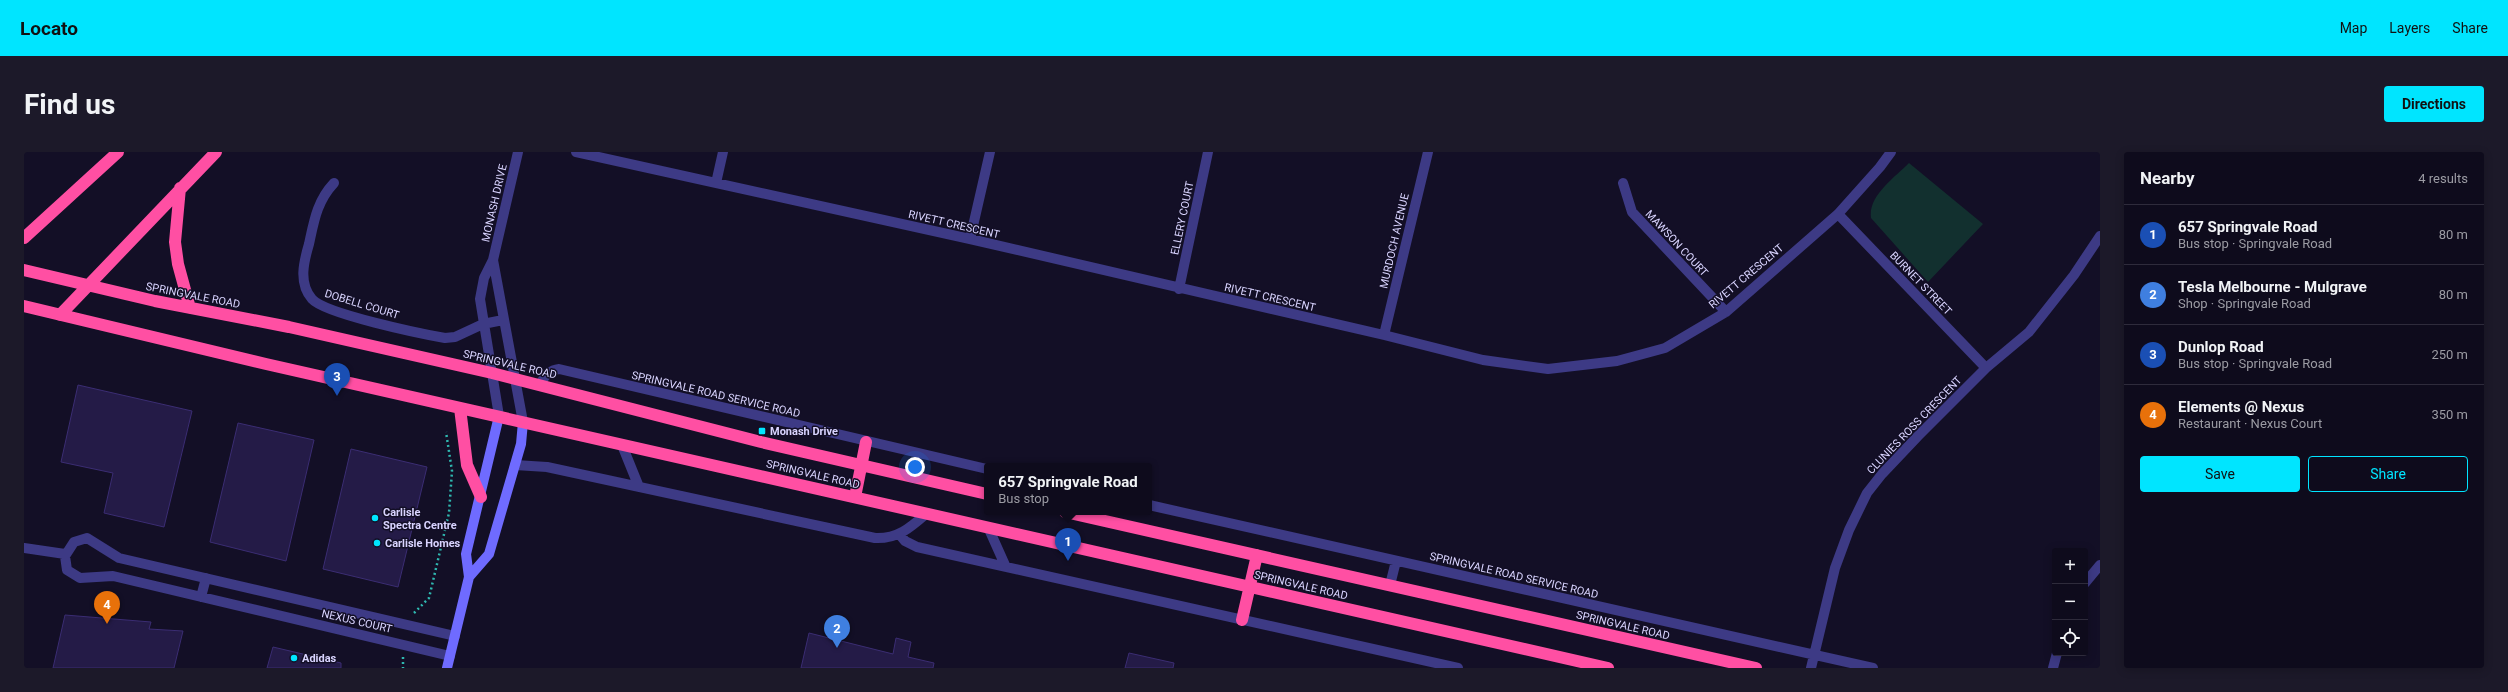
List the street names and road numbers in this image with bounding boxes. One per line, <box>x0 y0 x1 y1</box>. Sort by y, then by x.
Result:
street label: MONASH DRIVE <box>479 163 510 243</box>
street label: ELLERY COURT <box>1168 180 1197 256</box>
street label: MURDOCH AVENUE <box>1377 192 1412 290</box>
street label: RIVETT CRESCENT <box>907 208 1001 241</box>
street label: MAWSON COURT <box>1643 208 1711 279</box>
street label: RIVETT CRESCENT <box>1706 241 1787 311</box>
street label: BURNET STREET <box>1887 249 1954 318</box>
street label: SPRINGVALE ROAD <box>145 280 241 311</box>
street label: RIVETT CRESCENT <box>1223 281 1317 314</box>
street label: DOBELL COURT <box>323 287 401 322</box>
street label: SPRINGVALE ROAD <box>462 347 558 382</box>
street label: SPRINGVALE ROAD SERVICE ROAD <box>630 369 802 420</box>
street label: CLUNIES ROSS CRESCENT <box>1864 373 1965 477</box>
street label: SPRINGVALE ROAD <box>765 457 861 492</box>
street label: SPRINGVALE ROAD SERVICE ROAD <box>1428 550 1600 601</box>
street label: SPRINGVALE ROAD <box>1253 568 1349 603</box>
street label: NEXUS COURT <box>320 607 394 636</box>
street label: SPRINGVALE ROAD <box>1575 608 1671 643</box>

